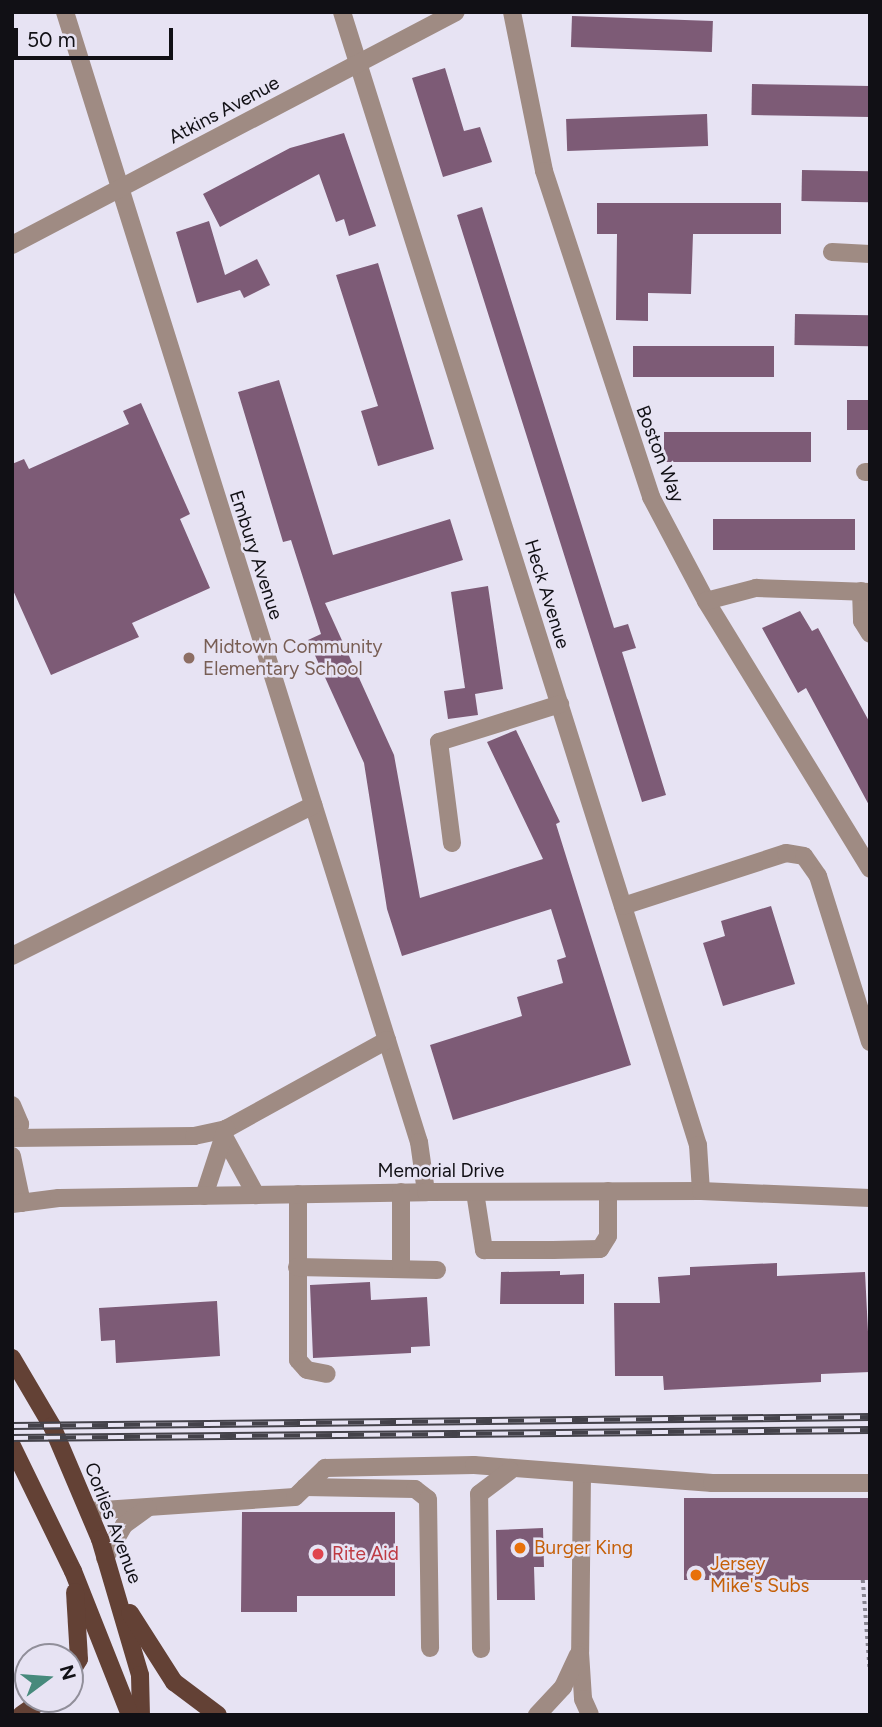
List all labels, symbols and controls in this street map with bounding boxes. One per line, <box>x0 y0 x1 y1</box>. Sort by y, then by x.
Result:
scale bar <box>18 14 177 58</box>
text: 50 m <box>27 27 76 52</box>
street label: Atkins Avenue <box>165 71 283 149</box>
street label: Boston Way <box>631 402 689 506</box>
street label: Embury Avenue <box>224 488 288 622</box>
street label: Heck Avenue <box>520 537 574 651</box>
place label: Midtown Community Elementary School <box>203 636 383 680</box>
marker: Midtown Community Elementary School <box>181 650 197 666</box>
street label: Memorial Drive <box>378 1160 504 1182</box>
street label: Corlies Avenue <box>79 1459 147 1587</box>
place label: Burger King <box>534 1537 633 1559</box>
marker: Burger King <box>512 1540 528 1556</box>
place label: Rite Aid <box>332 1543 399 1565</box>
marker: Rite Aid <box>310 1546 326 1562</box>
place label: Jersey Mike's Subs <box>710 1553 809 1597</box>
marker: Jersey Mike's Subs <box>688 1567 704 1583</box>
north arrow <box>14 1643 84 1713</box>
text: N <box>55 1662 81 1683</box>

